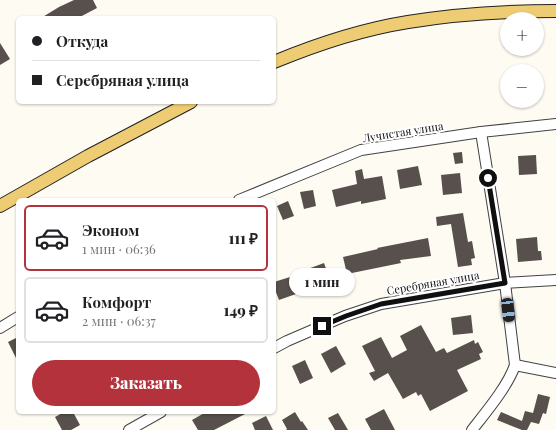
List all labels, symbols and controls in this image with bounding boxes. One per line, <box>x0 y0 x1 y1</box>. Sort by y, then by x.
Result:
map controls <box>500 12 544 108</box>
button: + <box>500 12 544 56</box>
text: Откуда <box>56 31 108 51</box>
button: − <box>500 64 544 108</box>
text: Серебряная улица <box>56 70 189 90</box>
street label: Лучистая улица <box>361 118 445 145</box>
route start <box>479 169 497 187</box>
icon: car <box>34 220 70 256</box>
text: Эконом <box>82 220 139 240</box>
text: 111 ₽ <box>228 228 258 248</box>
text: 1 мин · 06:36 <box>82 240 156 257</box>
street label: Серебряная улица <box>385 267 481 298</box>
callout: 1 мин <box>289 268 355 296</box>
text: 1 мин <box>305 273 339 290</box>
icon: car <box>34 292 70 328</box>
text: Комфорт <box>82 292 151 312</box>
car <box>501 297 515 323</box>
text: 149 ₽ <box>223 300 258 320</box>
text: 2 мин · 06:37 <box>82 312 156 329</box>
route end <box>313 317 331 335</box>
button: Заказать <box>32 360 260 406</box>

